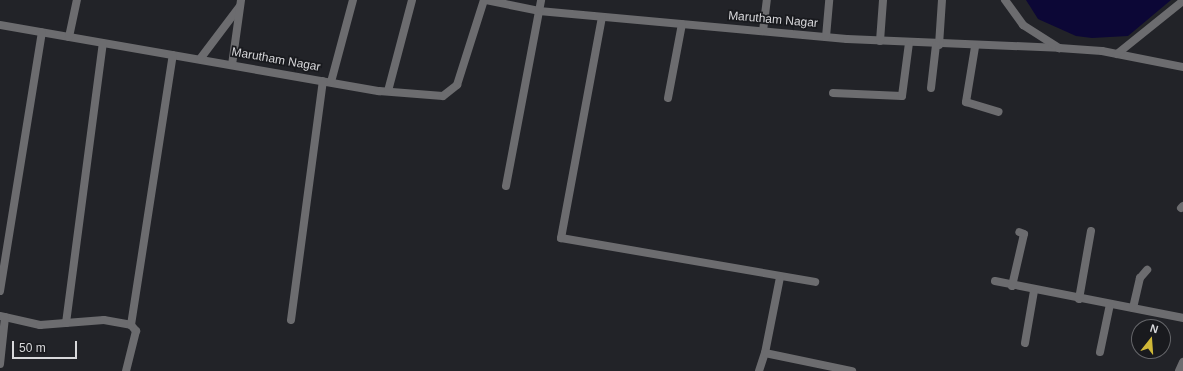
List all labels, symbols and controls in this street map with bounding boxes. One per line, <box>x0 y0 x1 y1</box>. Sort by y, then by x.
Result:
street label: Marutham Nagar <box>728 9 818 31</box>
street label: Marutham Nagar <box>230 45 322 75</box>
north arrow <box>1131 319 1171 359</box>
text: N <box>1149 322 1160 335</box>
scale bar <box>14 333 79 359</box>
text: 50 m <box>19 341 46 355</box>

